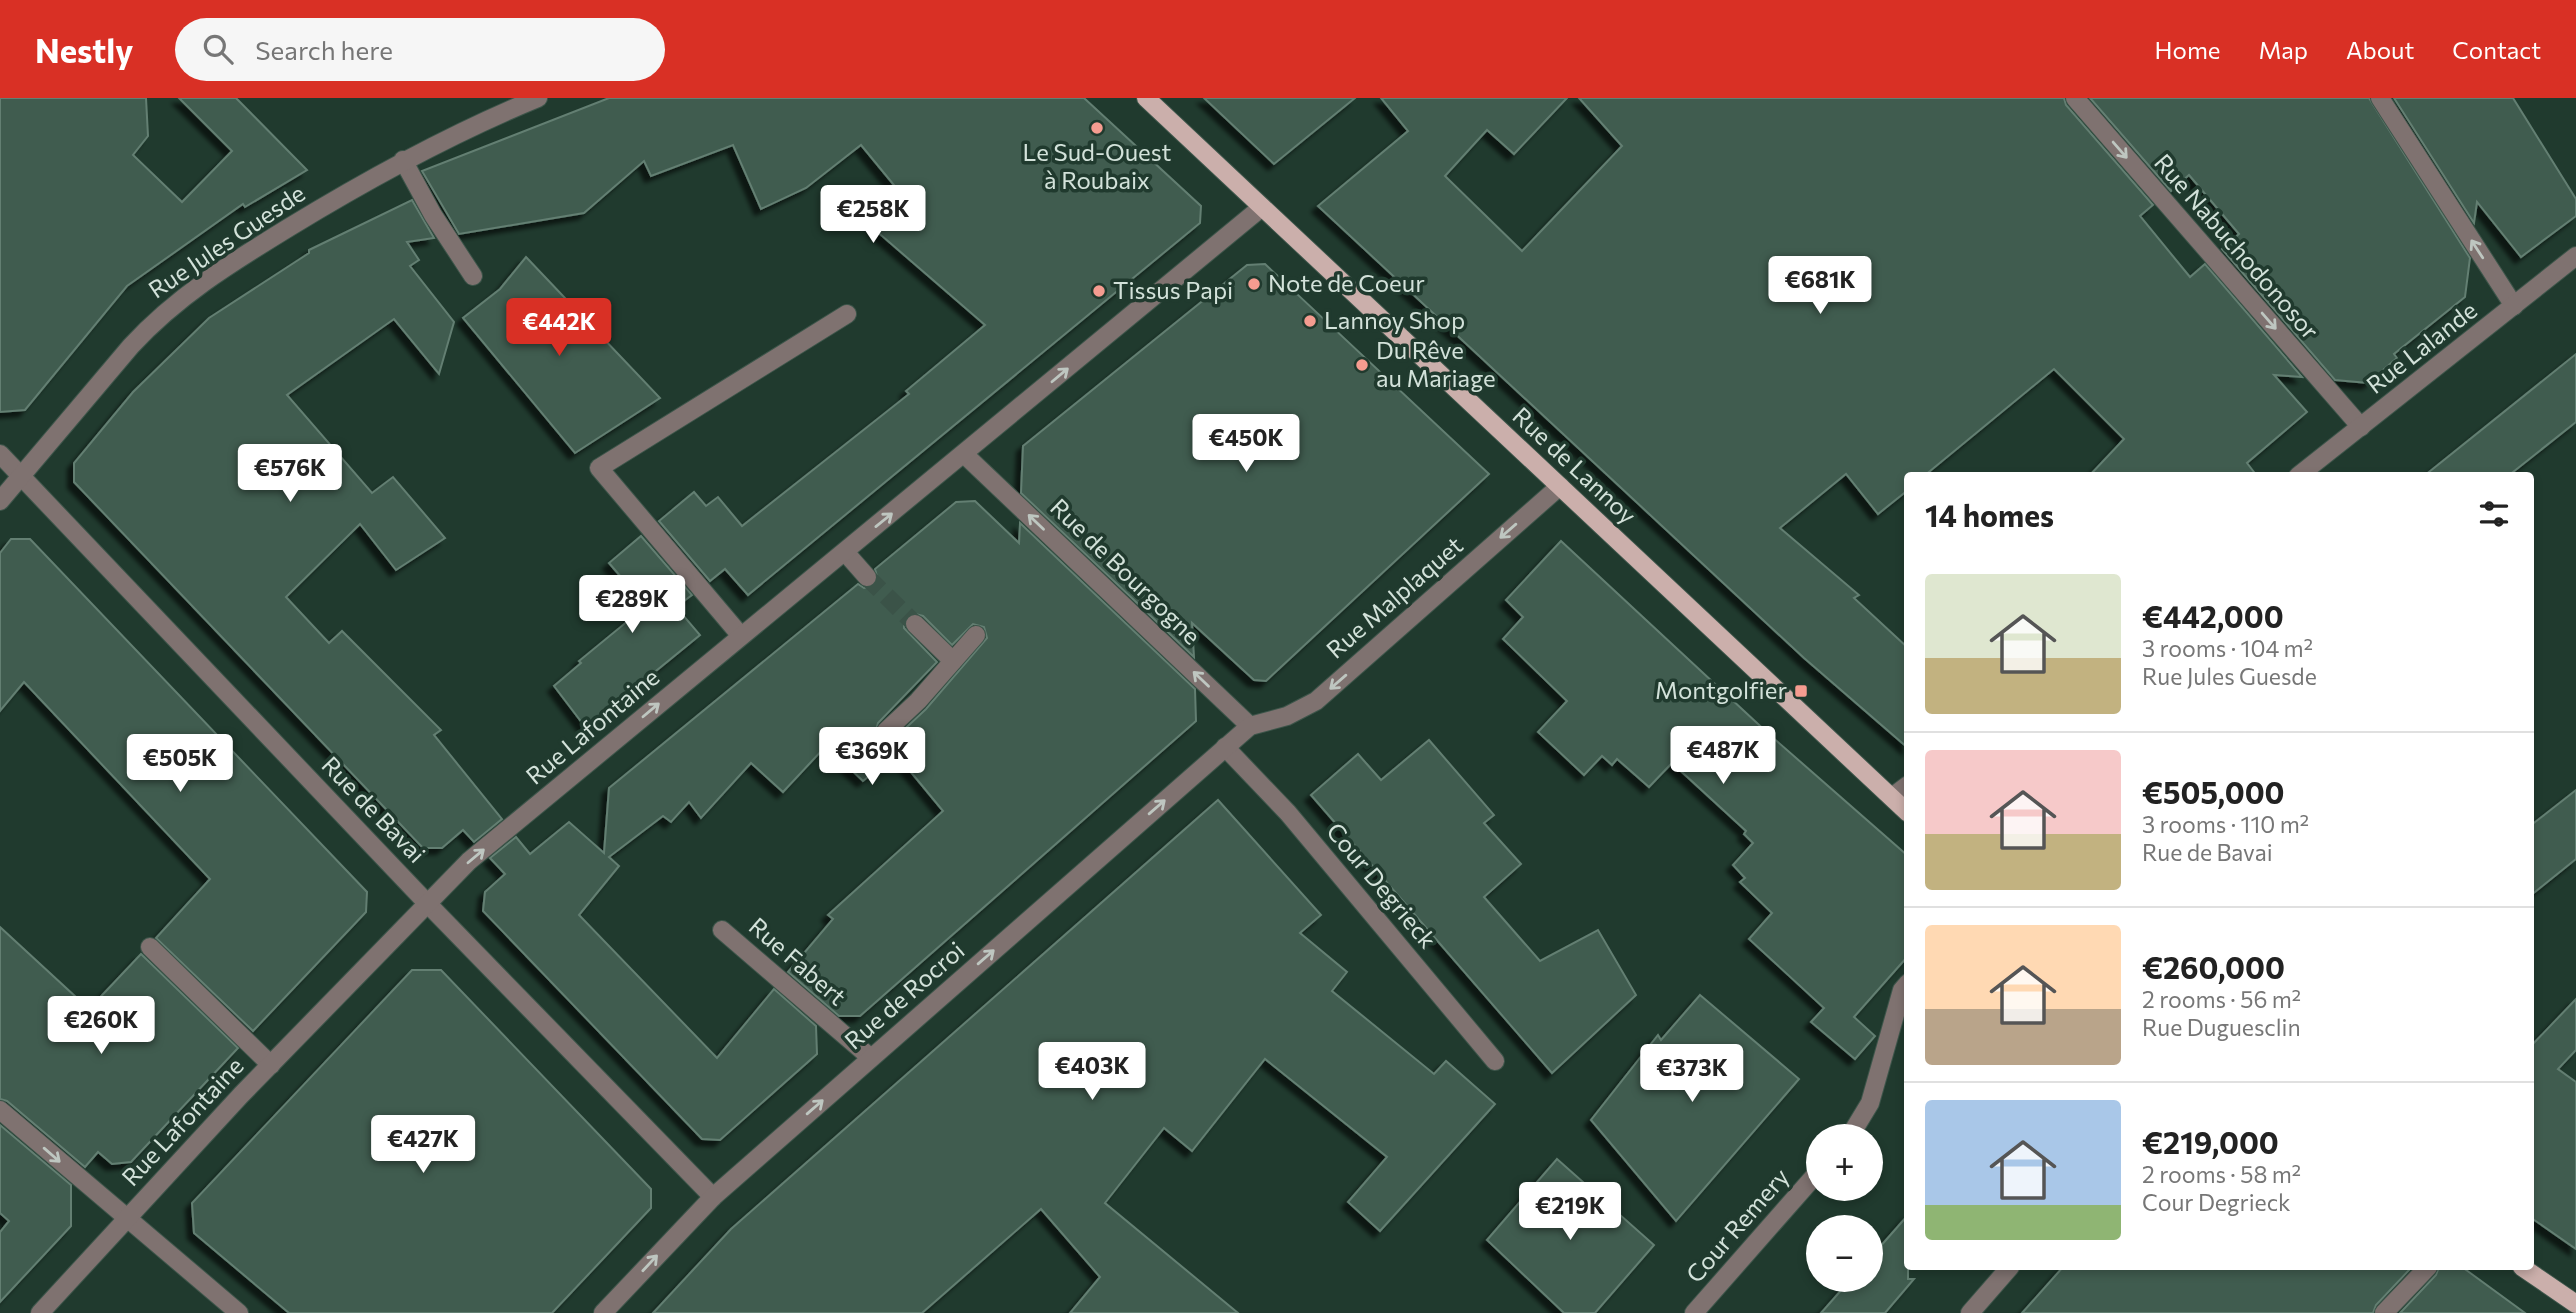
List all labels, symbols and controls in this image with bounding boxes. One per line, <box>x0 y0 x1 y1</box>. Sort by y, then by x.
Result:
search box <box>175 18 665 81</box>
text: Nestly <box>35 29 133 70</box>
icon: search <box>199 30 237 68</box>
text: Search here <box>255 34 393 65</box>
text: Home <box>2155 35 2221 64</box>
text: Map <box>2259 35 2308 64</box>
text: About <box>2346 35 2414 64</box>
text: Contact <box>2452 35 2541 64</box>
marker: Le Sud-Ouest à Roubaix <box>1089 120 1105 136</box>
place label: Le Sud-Ouest à Roubaix <box>1023 137 1172 194</box>
one-way arrow <box>2112 140 2128 158</box>
street label: Rue Nabuchodonosor <box>2149 148 2326 345</box>
street label: Rue Jules Guesde <box>142 178 310 304</box>
pin: €258K <box>824 186 922 245</box>
text: €258K <box>837 194 909 222</box>
one-way arrow <box>2470 239 2484 259</box>
pin: €681K <box>1771 256 1869 316</box>
text: €681K <box>1784 265 1856 293</box>
place label: Note de Coeur <box>1268 268 1425 297</box>
place label: Tissus Papi <box>1113 275 1233 304</box>
marker: Note de Coeur <box>1246 276 1262 292</box>
marker: Tissus Papi <box>1091 283 1107 299</box>
street label: Rue Lalande <box>2360 295 2482 399</box>
pin: €442K <box>510 299 608 358</box>
place label: Lannoy Shop <box>1324 305 1465 334</box>
text: €442K <box>522 307 596 335</box>
one-way arrow <box>2261 312 2277 330</box>
marker: Lannoy Shop <box>1302 313 1318 329</box>
place label: Du Rêve au Mariage <box>1376 335 1496 392</box>
marker: Du Rêve au Mariage <box>1354 357 1370 373</box>
one-way arrow <box>1051 367 1069 383</box>
street label: Rue de Lannoy <box>1507 400 1643 529</box>
pin: €450K <box>1197 414 1295 474</box>
text: €450K <box>1208 423 1284 451</box>
pin: €576K <box>241 444 339 504</box>
text: €576K <box>254 453 326 481</box>
street label: Rue de Bourgogne <box>1045 492 1207 650</box>
icon: filters <box>2475 495 2513 533</box>
text: 14 homes <box>1925 496 2054 533</box>
one-way arrow <box>875 512 893 528</box>
one-way arrow <box>1028 514 1045 531</box>
one-way arrow <box>1500 523 1518 539</box>
street label: Rue Malplaquet <box>1320 530 1468 664</box>
pin: €289K <box>583 575 681 635</box>
text: €289K <box>595 584 669 612</box>
text: €442,000 <box>2142 597 2284 634</box>
icon: home <box>1981 602 2065 686</box>
text: 3 rooms · 104 m² <box>2142 634 2313 662</box>
street label: Rue Lafontaine <box>520 662 665 790</box>
text: Rue Jules Guesde <box>2142 662 2317 690</box>
one-way arrow <box>1193 670 1210 687</box>
one-way arrow <box>1330 673 1347 690</box>
place label: Montgolfier <box>1655 675 1787 704</box>
marker: Montgolfier <box>1793 683 1809 699</box>
one-way arrow <box>642 702 660 718</box>
pin: €487K <box>1674 726 1772 786</box>
pin: €369K <box>823 728 921 787</box>
pin: €505K <box>131 734 229 794</box>
text: €487K <box>1686 735 1760 763</box>
text: €369K <box>835 736 909 764</box>
text: €505K <box>143 743 217 771</box>
street label: Rue de Bavai <box>316 750 432 868</box>
text: €505,000 <box>2142 773 2285 810</box>
icon: home <box>1981 778 2065 862</box>
one-way arrow <box>1148 799 1166 815</box>
text: 3 rooms · 110 m² <box>2142 810 2309 838</box>
street label: Cour Degrieck <box>1321 816 1443 954</box>
text: Rue de Bavai <box>2142 838 2273 866</box>
one-way arrow <box>467 848 485 864</box>
street label: Rue Fabert <box>744 911 852 1011</box>
street label: Rue de Rocroi <box>838 935 970 1055</box>
text: €260,000 <box>2142 948 2285 985</box>
one-way arrow <box>977 949 994 966</box>
icon: home <box>1981 953 2065 1037</box>
text: 2 rooms · 56 m² <box>2142 985 2301 1013</box>
pin: €260K <box>52 996 150 1056</box>
text: €260K <box>64 1005 138 1033</box>
text: Rue Duguesclin <box>2142 1013 2301 1041</box>
pin: €403K <box>1043 1042 1141 1102</box>
pin: €373K <box>1643 1044 1741 1104</box>
street label: Rue Lafontaine <box>115 1051 249 1191</box>
text: €403K <box>1055 1051 1129 1079</box>
text: €373K <box>1656 1053 1728 1081</box>
one-way arrow <box>806 1099 824 1115</box>
pin: €427K <box>374 1116 472 1175</box>
text: €219,000 <box>2142 1123 2279 1160</box>
text: €427K <box>387 1124 459 1152</box>
map controls <box>1806 1124 1883 1292</box>
button: + <box>1806 1124 1883 1201</box>
icon: home <box>1981 1128 2065 1212</box>
one-way arrow <box>42 1147 60 1163</box>
text: 2 rooms · 58 m² <box>2142 1160 2301 1188</box>
street label: Cour Remery <box>1679 1162 1794 1288</box>
pin: €219K <box>1521 1182 1619 1242</box>
text: Cour Degrieck <box>2142 1188 2291 1216</box>
text: €219K <box>1535 1191 1605 1219</box>
button: − <box>1806 1215 1883 1292</box>
one-way arrow <box>641 1255 658 1273</box>

